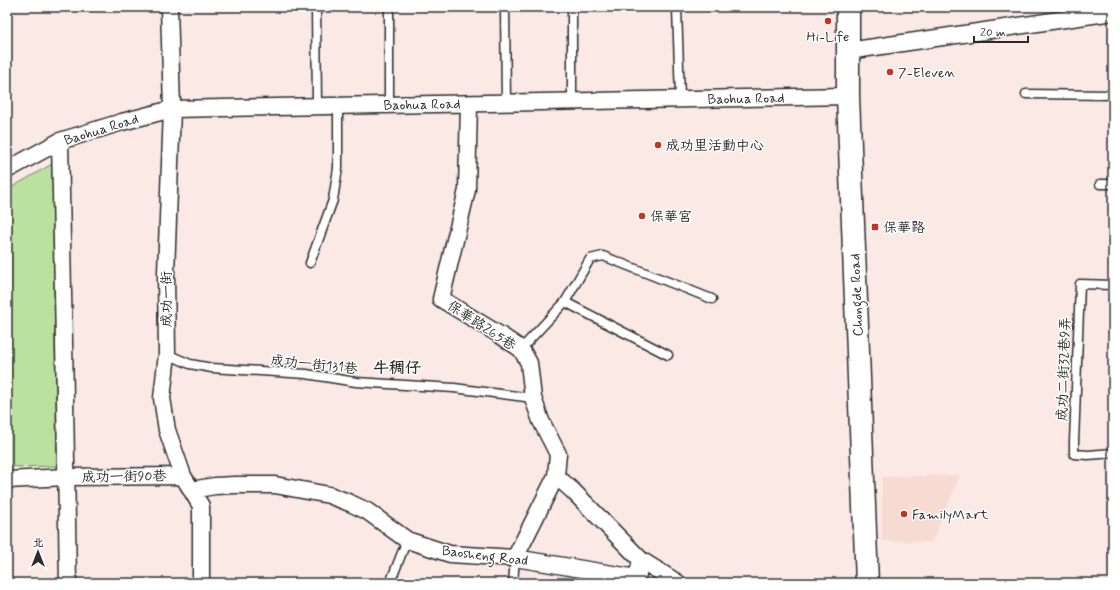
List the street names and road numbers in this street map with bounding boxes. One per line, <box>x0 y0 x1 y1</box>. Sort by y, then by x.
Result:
street label: Baohua Road <box>707 89 785 109</box>
street label: Baohua Road <box>383 95 461 115</box>
street label: Baohua Road <box>62 110 141 150</box>
street label: Chongde Road <box>847 253 869 337</box>
street label: 成功一街 <box>158 271 176 327</box>
street label: 保華路265巷 <box>444 297 520 355</box>
street label: 成功二街32巷9弄 <box>1053 316 1075 422</box>
street label: 成功一街131巷 <box>269 351 359 379</box>
street label: 成功一街90巷 <box>81 467 168 487</box>
street label: Baosheng Road <box>441 542 529 572</box>

